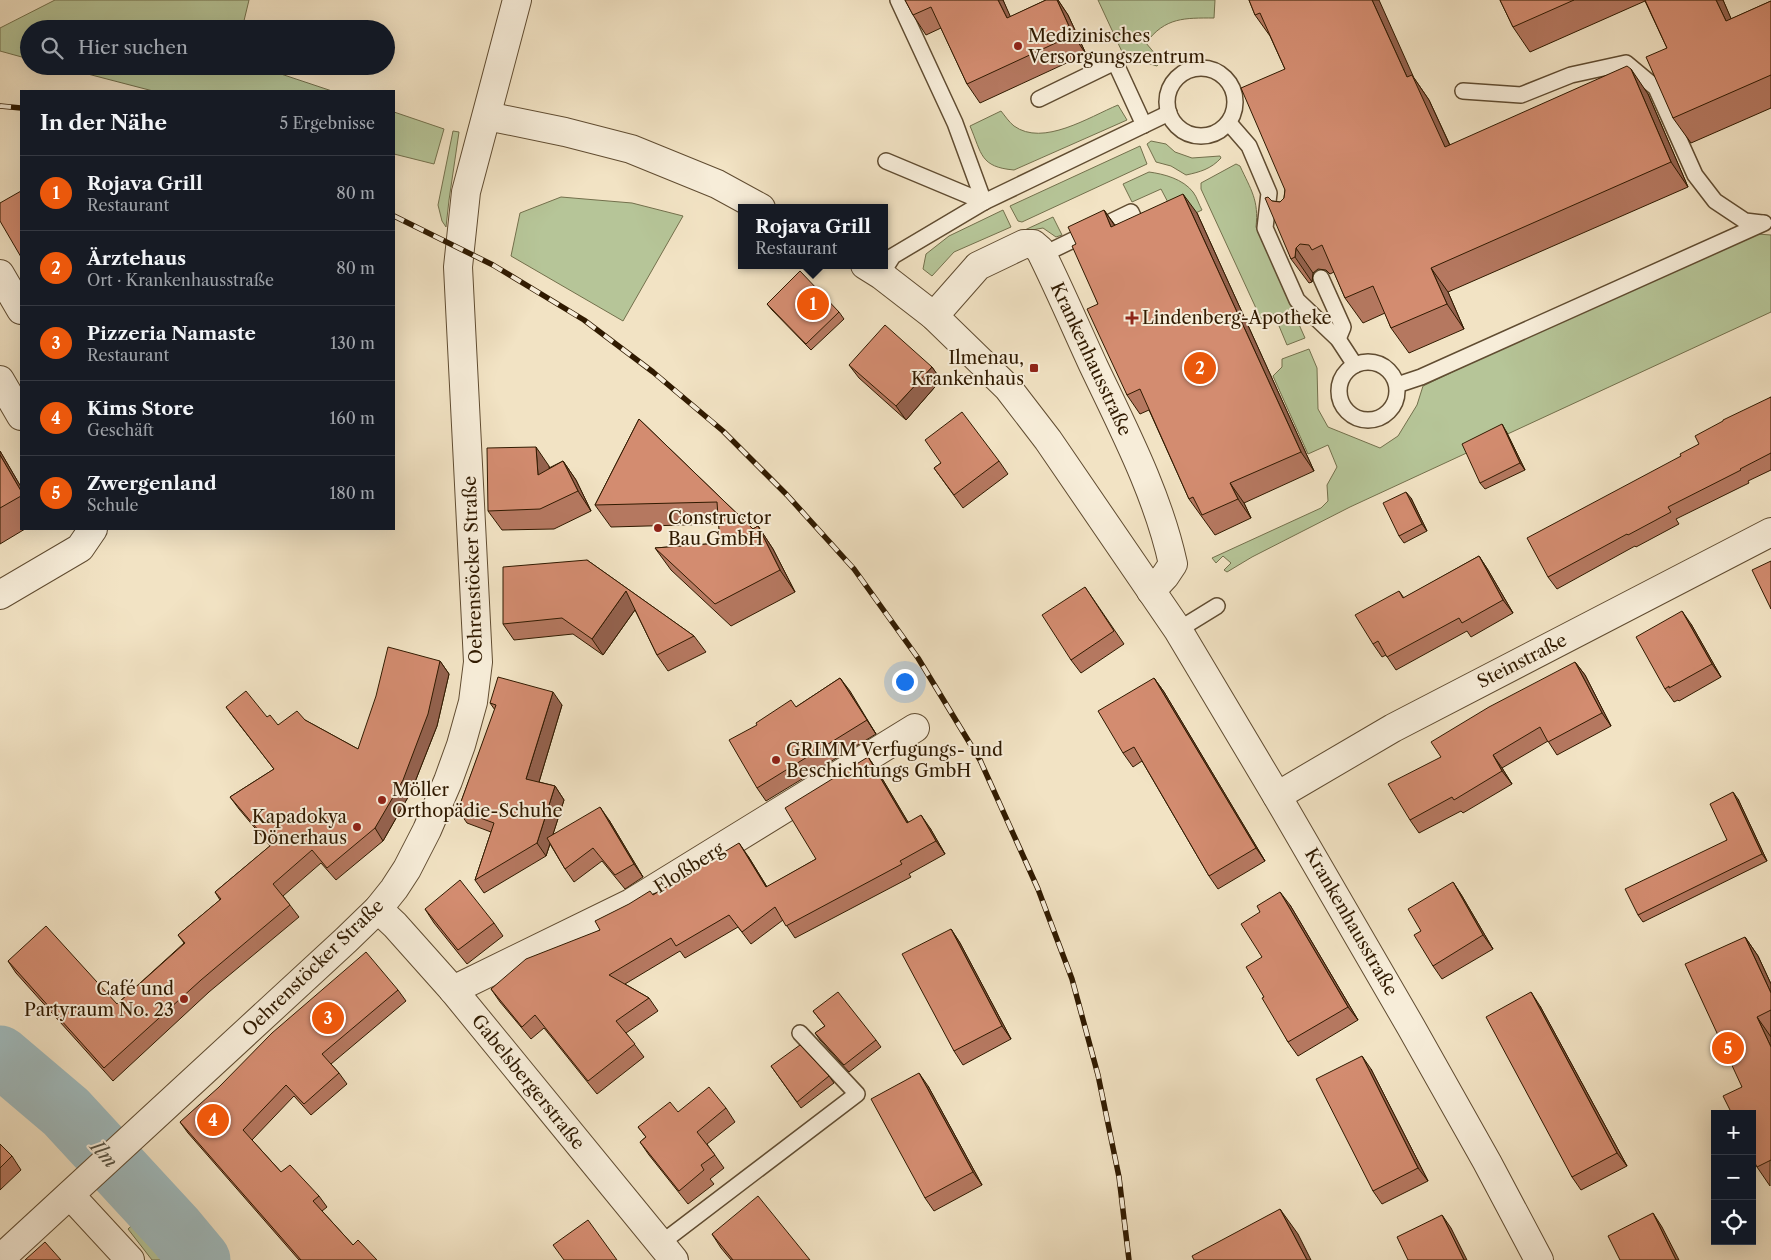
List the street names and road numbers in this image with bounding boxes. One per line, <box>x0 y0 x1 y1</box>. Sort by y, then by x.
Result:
street label: Krankenhausstraße <box>1046 279 1136 439</box>
street label: Oehrenstöcker Straße <box>459 476 487 664</box>
street label: Steinstraße <box>1473 629 1571 693</box>
street label: Floßberg <box>650 838 729 898</box>
street label: Krankenhausstraße <box>1300 844 1402 1000</box>
street label: Oehrenstöcker Straße <box>238 895 388 1041</box>
street label: Gabelsbergerstraße <box>467 1010 589 1154</box>

